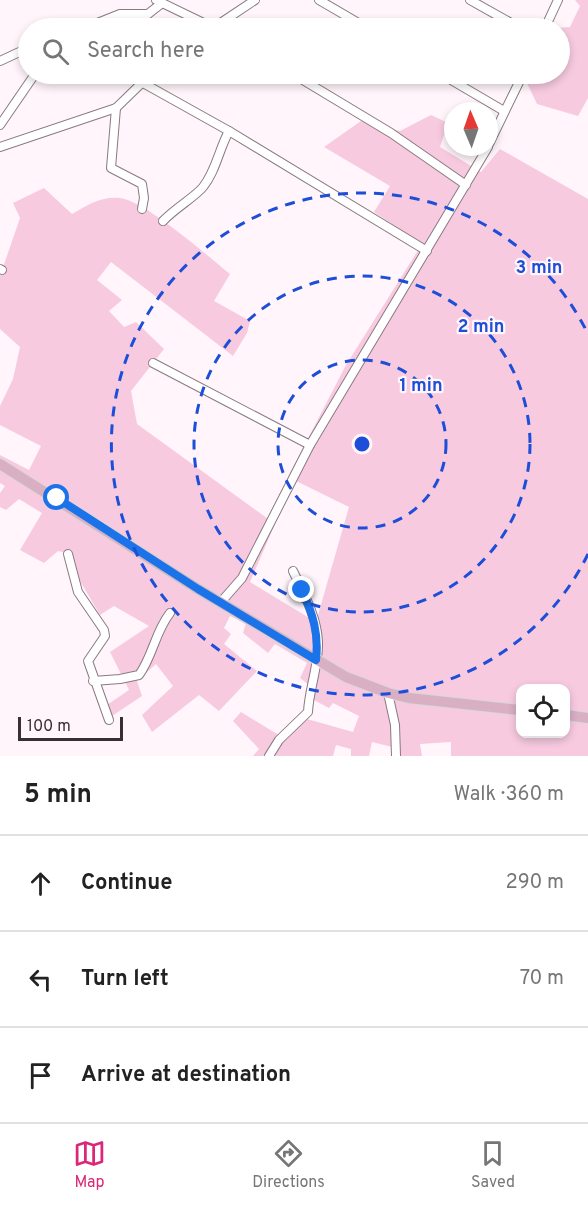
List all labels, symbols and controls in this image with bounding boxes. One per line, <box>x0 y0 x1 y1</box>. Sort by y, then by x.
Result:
search box <box>18 18 570 84</box>
icon: search <box>39 35 72 68</box>
text: Search here <box>87 38 205 65</box>
north arrow <box>444 102 498 156</box>
text: 3 min <box>516 257 562 280</box>
text: 2 min <box>457 316 505 339</box>
text: 1 min <box>399 375 443 398</box>
centre of rings <box>352 434 372 454</box>
route start <box>43 484 69 510</box>
route end <box>288 576 314 602</box>
map controls <box>516 684 570 738</box>
button: locate <box>516 684 570 738</box>
scale bar <box>18 714 123 742</box>
text: 100 m <box>27 717 71 737</box>
text: 5 min <box>24 779 92 812</box>
text: Walk · 360 m <box>453 782 564 808</box>
icon: ahead <box>24 867 57 900</box>
text: Continue <box>81 870 172 897</box>
text: 290 m <box>506 870 564 896</box>
icon: left <box>24 963 57 996</box>
text: Turn left <box>81 966 169 993</box>
text: 70 m <box>520 966 564 992</box>
icon: arrive <box>24 1059 57 1092</box>
text: Arrive at destination <box>81 1062 291 1089</box>
tab: Map <box>73 1137 106 1193</box>
tab: Directions <box>252 1137 325 1193</box>
tab: Saved <box>471 1137 515 1193</box>

